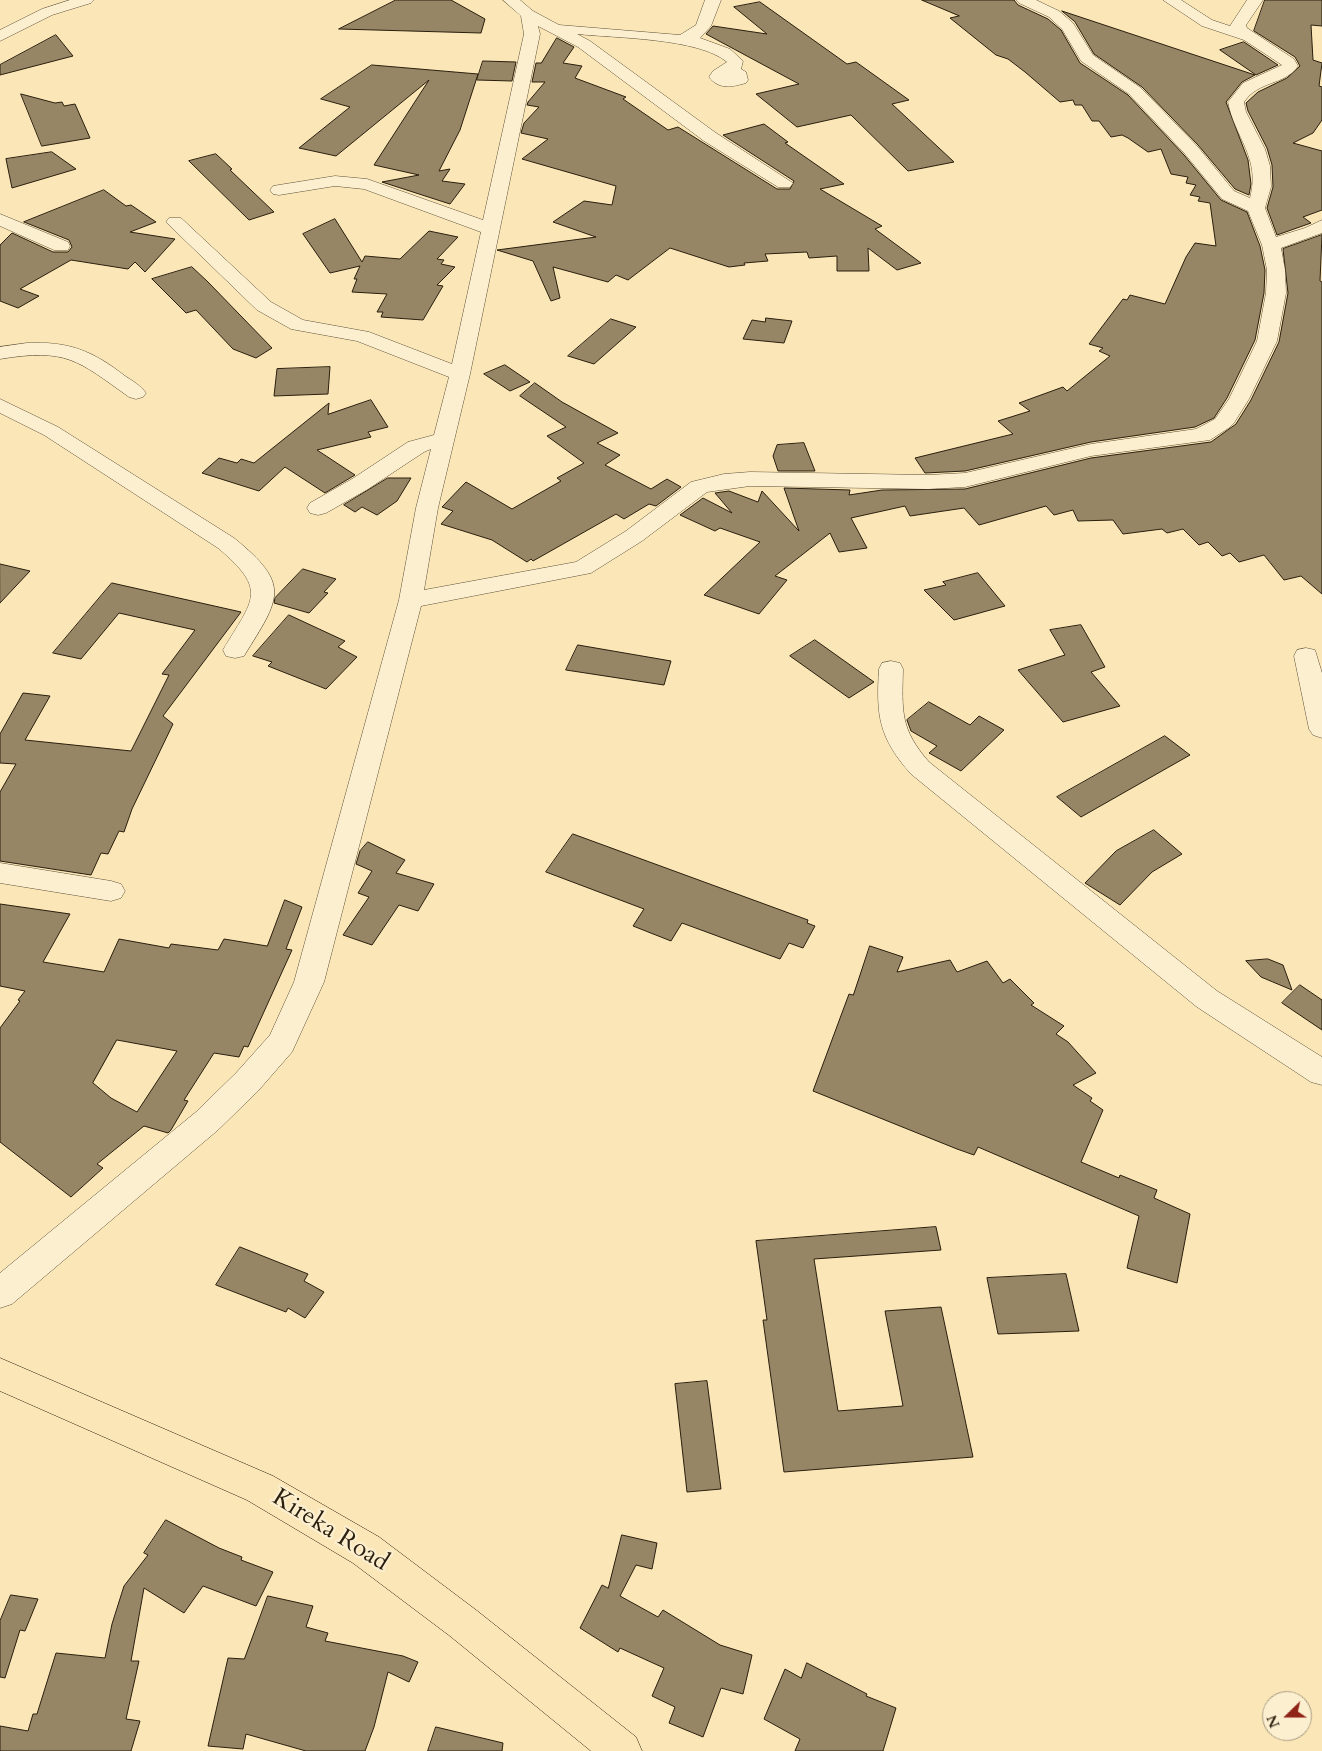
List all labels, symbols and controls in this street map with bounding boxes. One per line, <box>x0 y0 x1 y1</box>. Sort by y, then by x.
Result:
street label: Kireka Road <box>266 1483 394 1579</box>
north arrow <box>1262 1691 1312 1741</box>
text: N <box>1262 1712 1285 1731</box>

